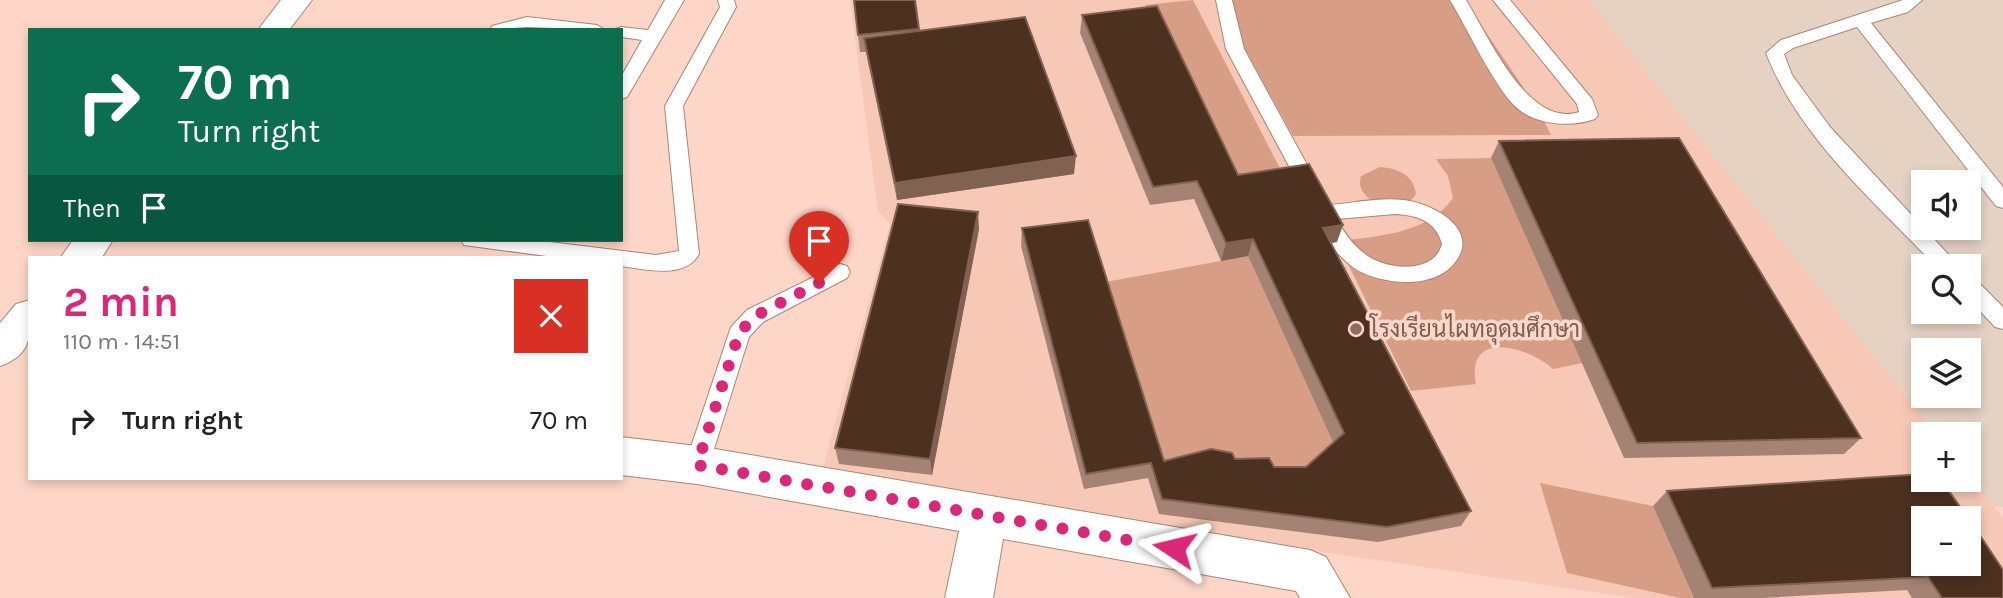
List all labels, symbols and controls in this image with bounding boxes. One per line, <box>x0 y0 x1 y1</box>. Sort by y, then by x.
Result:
text: 70 m <box>178 54 292 111</box>
icon: right <box>63 56 154 147</box>
text: Turn right <box>178 113 320 150</box>
map controls <box>1911 170 1981 576</box>
button: sound <box>1911 170 1981 240</box>
icon: arrive <box>135 189 173 227</box>
text: Then <box>63 193 121 224</box>
pin <box>789 211 849 283</box>
icon: arrive <box>800 222 838 260</box>
button: search <box>1911 254 1981 324</box>
text: 2 min <box>63 277 179 327</box>
button: close <box>514 279 588 353</box>
place label: โรงเรียนไผทอุดมศึกษา <box>1368 313 1580 345</box>
marker: โรงเรียนไผทอุดมศึกษา <box>1348 321 1364 337</box>
text: 110 m · 14:51 <box>63 328 180 355</box>
button: layers <box>1911 338 1981 408</box>
icon: right <box>63 402 101 440</box>
text: Turn right <box>122 405 243 436</box>
text: 70 m <box>530 405 588 436</box>
button: + <box>1911 422 1981 492</box>
button: − <box>1911 506 1981 576</box>
position arrow <box>1137 511 1211 585</box>

